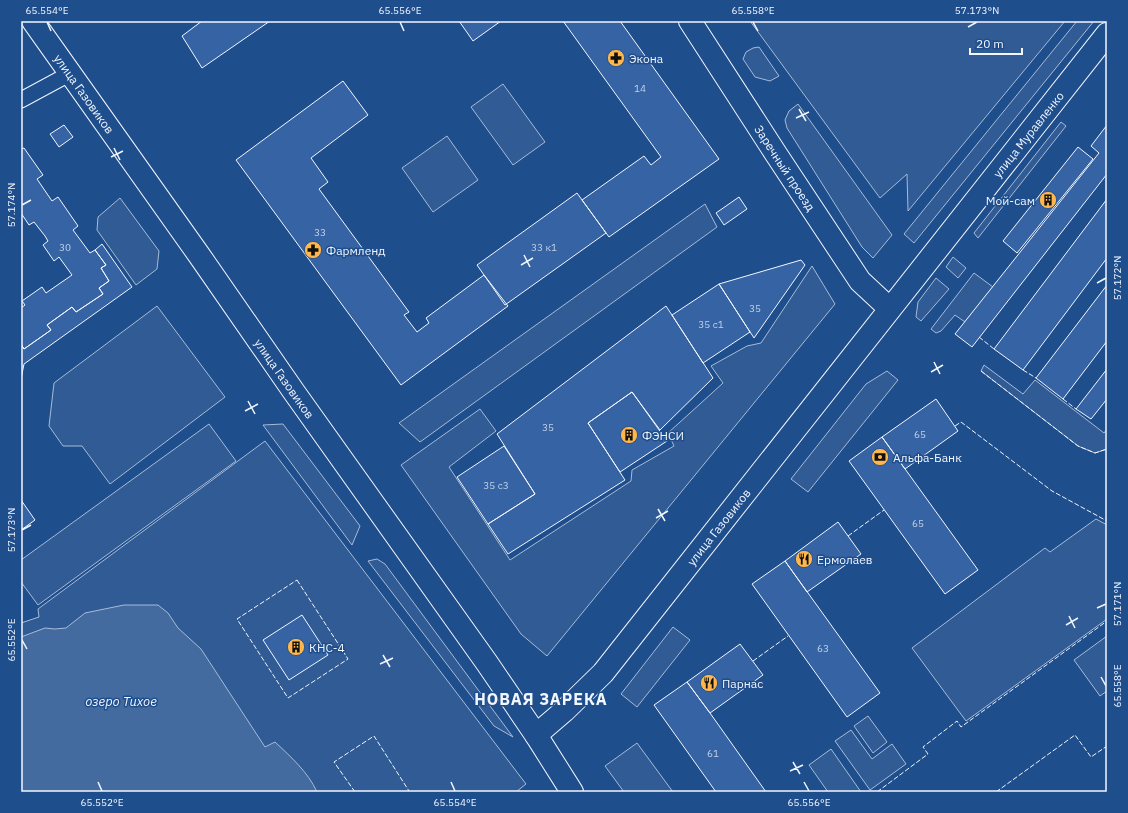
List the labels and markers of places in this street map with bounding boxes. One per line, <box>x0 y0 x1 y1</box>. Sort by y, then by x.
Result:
pharmacy icon: Экона <box>606 48 626 68</box>
place label: Экона <box>629 51 664 66</box>
building icon: Мой-сам <box>1038 190 1058 210</box>
place label: Мой-сам <box>986 193 1035 208</box>
pharmacy icon: Фармленд <box>303 240 323 260</box>
place label: Фармленд <box>326 243 385 258</box>
building icon: ФЭНСИ <box>619 425 639 445</box>
place label: ФЭНСИ <box>642 428 684 443</box>
bank icon: Альфа-Банк <box>870 447 890 467</box>
place label: Альфа-Банк <box>893 450 962 465</box>
restaurant icon: Ермолаев <box>794 549 814 569</box>
place label: Ермолаев <box>817 552 872 567</box>
building icon: КНС-4 <box>286 637 306 657</box>
place label: КНС-4 <box>309 640 345 655</box>
restaurant icon: Парнас <box>699 673 719 693</box>
place label: Парнас <box>722 676 763 691</box>

